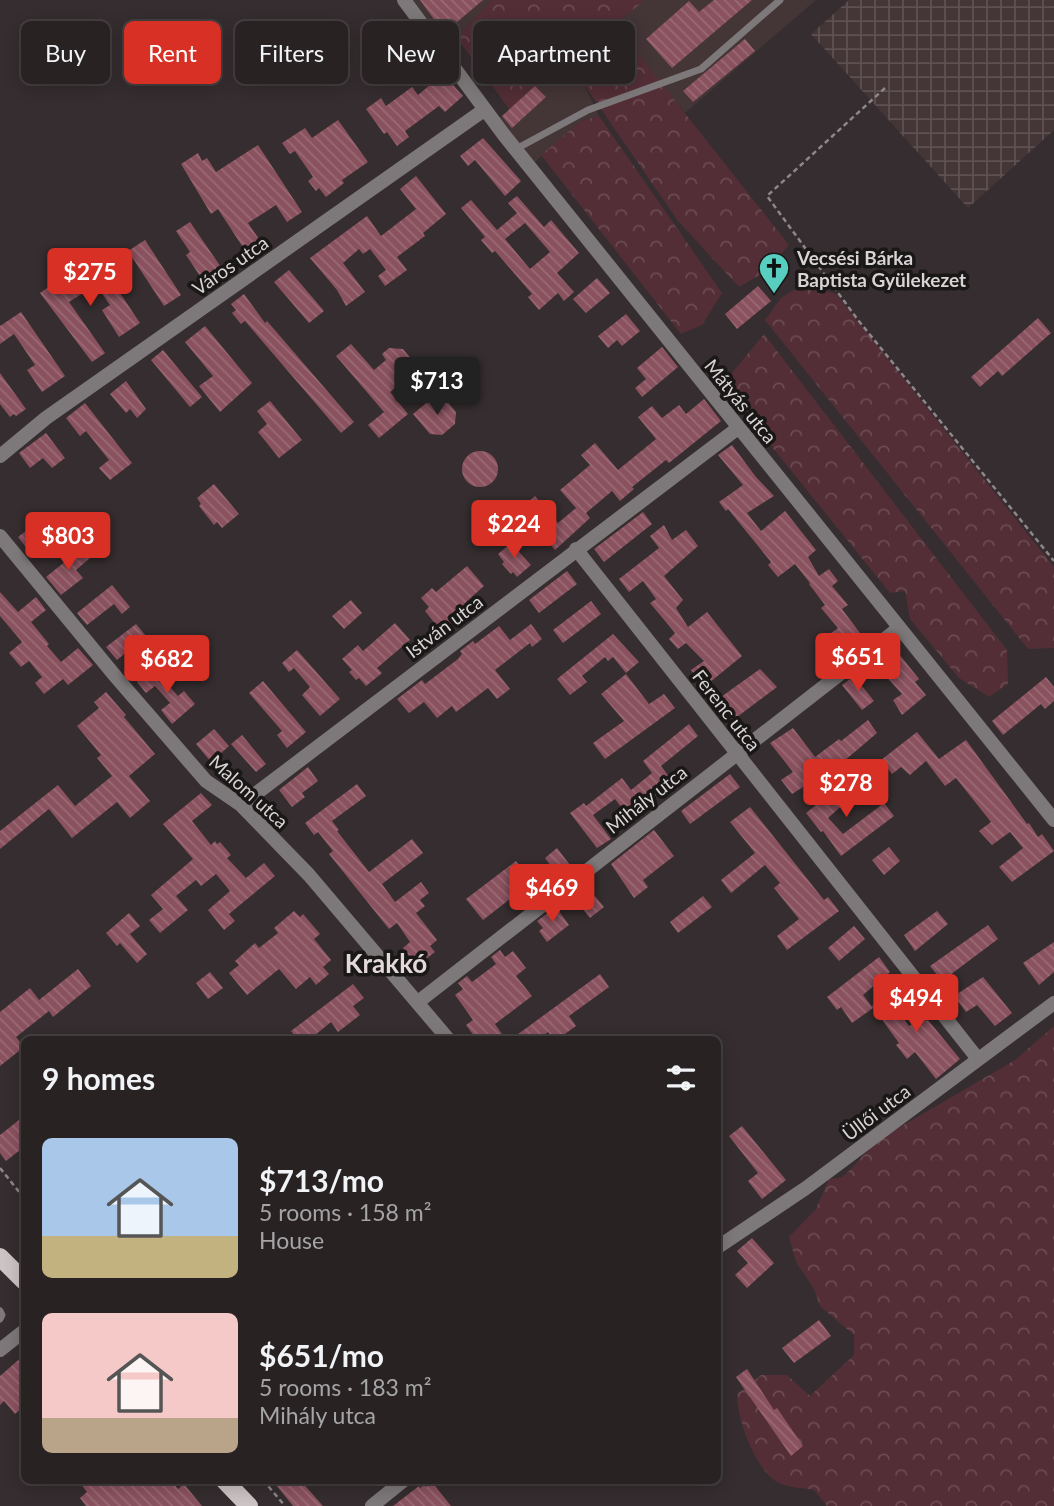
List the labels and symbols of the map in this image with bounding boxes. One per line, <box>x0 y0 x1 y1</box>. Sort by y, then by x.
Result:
street label: Város utca <box>188 231 272 299</box>
place label: Vecsési Bárka Baptista Gyülekezet <box>796 246 966 291</box>
pin: $275 <box>49 248 131 308</box>
church icon: Vecsési Bárka Baptista Gyülekezet <box>757 251 791 295</box>
street label: Mátyás utca <box>700 354 782 448</box>
pin: $713 <box>396 358 478 417</box>
pin: $224 <box>473 500 555 560</box>
pin: $803 <box>27 512 109 572</box>
street label: István utca <box>401 590 487 662</box>
pin: $651 <box>817 634 899 693</box>
pin: $682 <box>126 636 208 695</box>
street label: Ferenc utca <box>688 665 766 755</box>
street label: Malom utca <box>205 750 293 832</box>
street label: Mihály utca <box>601 760 691 838</box>
pin: $278 <box>805 760 887 819</box>
pin: $469 <box>511 864 593 924</box>
district label: Krakkó <box>345 947 427 979</box>
pin: $494 <box>875 974 957 1034</box>
street label: Üllői utca <box>838 1079 914 1145</box>

